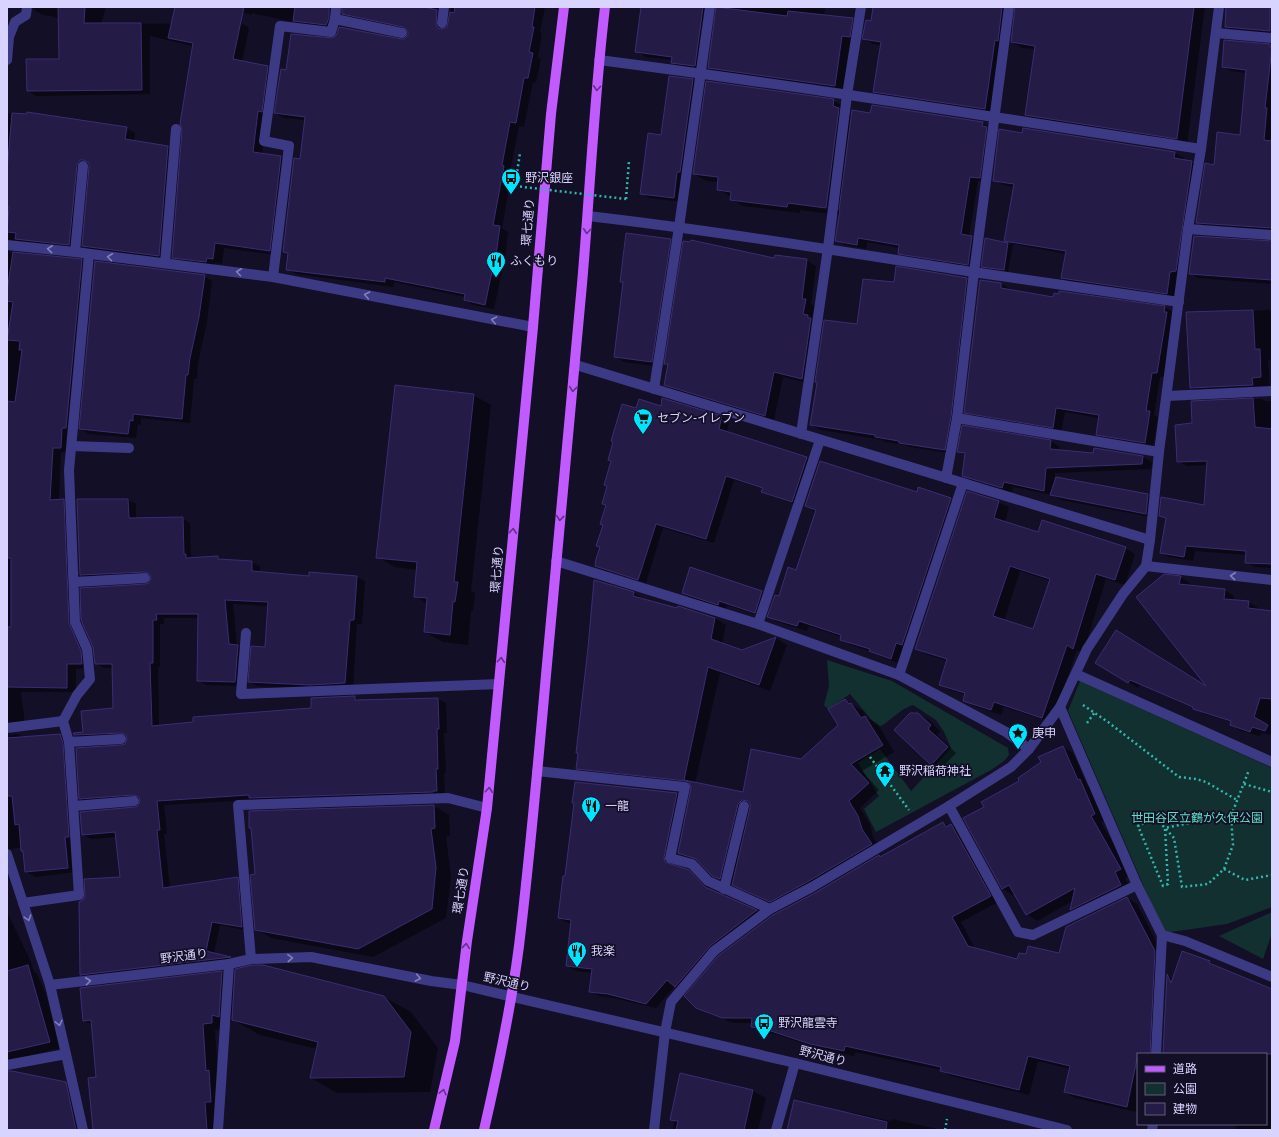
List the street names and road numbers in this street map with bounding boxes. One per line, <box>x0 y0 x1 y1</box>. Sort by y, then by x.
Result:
street label: 環七通り <box>519 197 537 247</box>
street label: 環七通り <box>488 544 506 594</box>
street label: 環七通り <box>450 865 472 915</box>
street label: 野沢通り <box>159 946 209 966</box>
street label: 野沢通り <box>482 970 532 994</box>
street label: 野沢通り <box>798 1043 848 1069</box>

